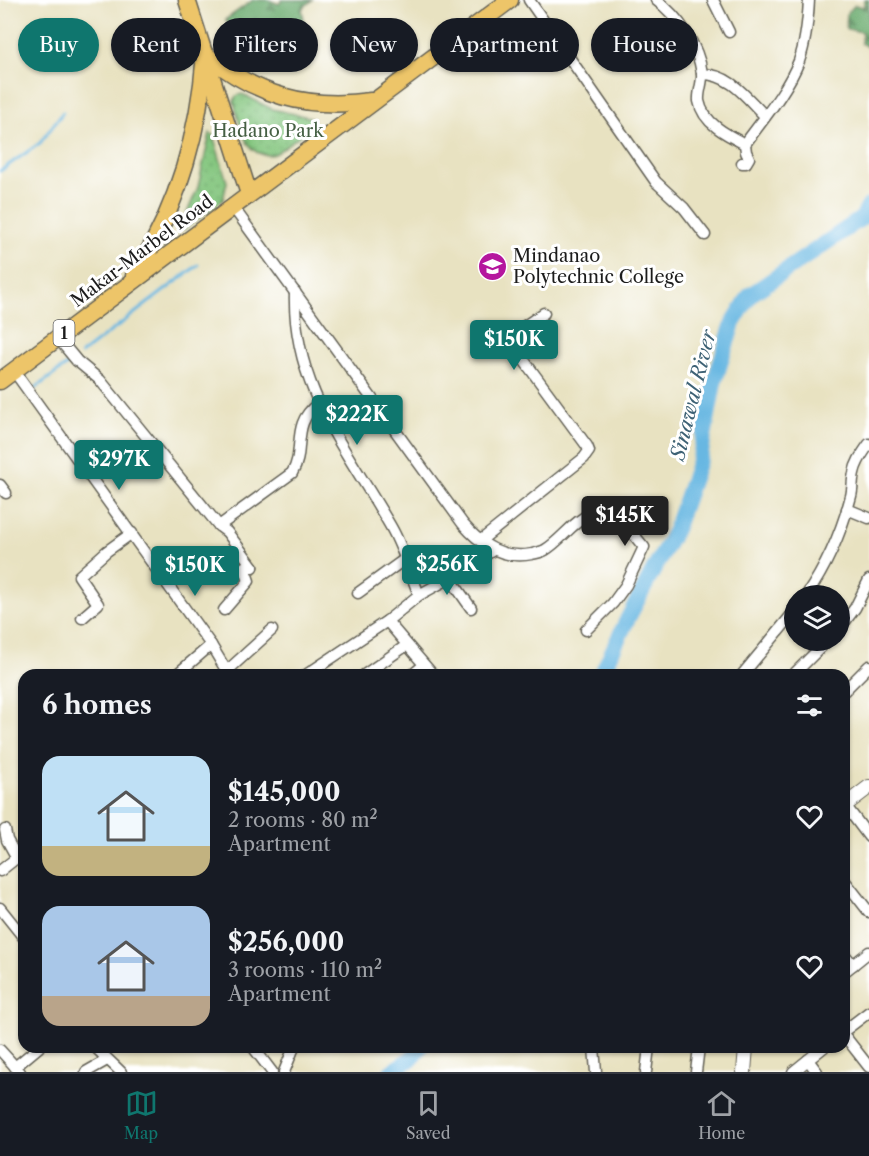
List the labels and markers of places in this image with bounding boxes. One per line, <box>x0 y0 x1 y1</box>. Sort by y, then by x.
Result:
place label: Mindanao Polytechnic College <box>513 245 684 288</box>
school or university icon: Mindanao Polytechnic College <box>476 250 508 282</box>
pin: $150K <box>472 320 556 371</box>
pin: $222K <box>315 395 399 446</box>
pin: $297K <box>77 440 161 491</box>
pin: $145K <box>583 496 667 547</box>
pin: $256K <box>405 545 489 596</box>
pin: $150K <box>153 546 237 597</box>

